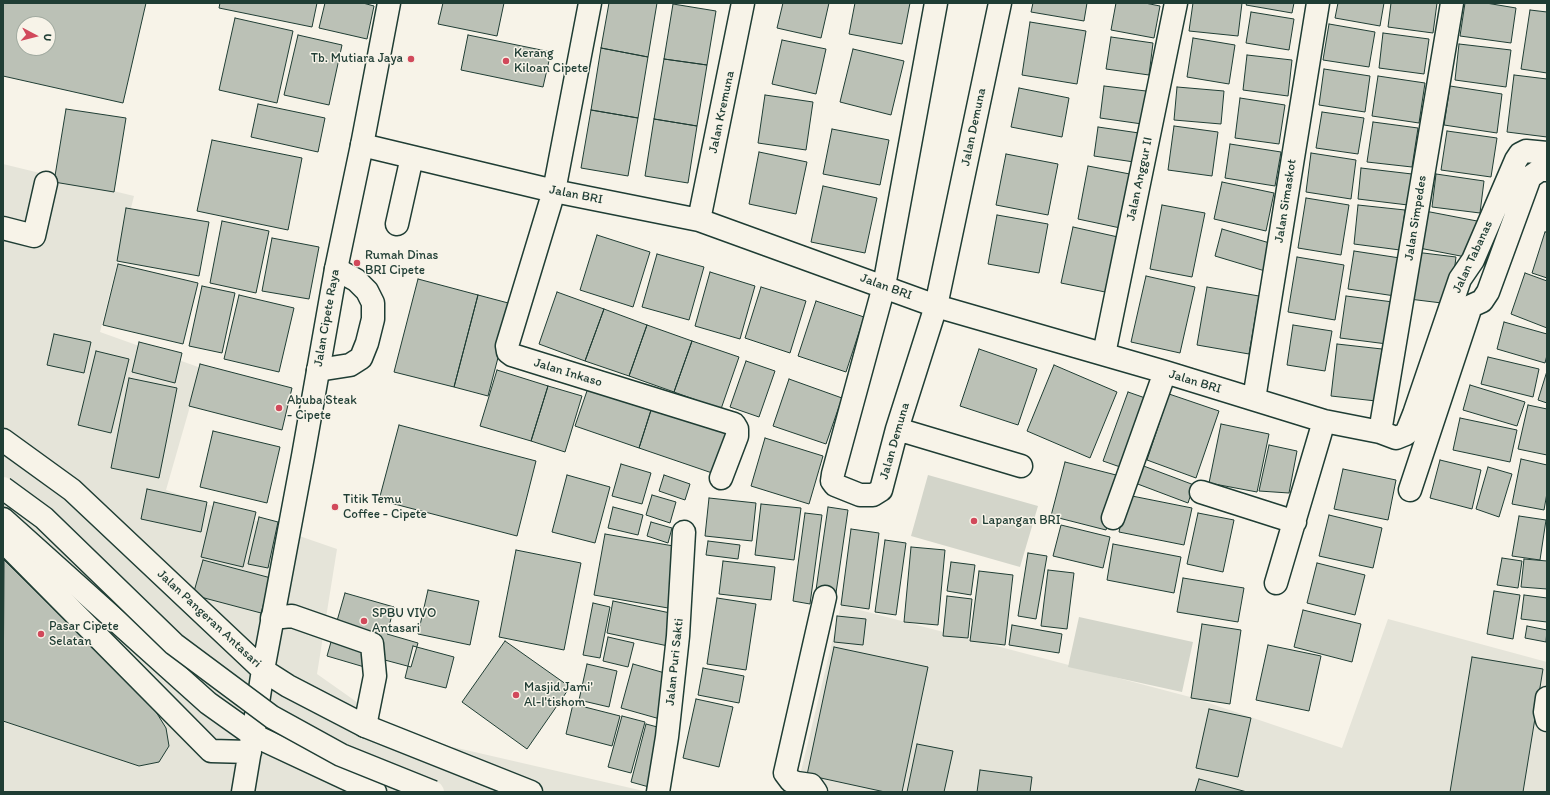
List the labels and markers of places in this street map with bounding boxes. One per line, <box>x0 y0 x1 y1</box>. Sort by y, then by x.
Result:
place label: Kerang Kiloan Cipete <box>514 46 588 77</box>
place label: Tb. Mutiara Jaya <box>311 51 403 67</box>
marker: Tb. Mutiara Jaya <box>406 54 416 64</box>
marker: Kerang Kiloan Cipete <box>501 56 511 66</box>
place label: Rumah Dinas BRI Cipete <box>365 248 438 279</box>
marker: Rumah Dinas BRI Cipete <box>352 258 362 268</box>
place label: Abuba Steak - Cipete <box>287 393 357 424</box>
marker: Abuba Steak - Cipete <box>274 403 284 413</box>
place label: Titik Temu Coffee - Cipete <box>343 492 427 523</box>
marker: Titik Temu Coffee - Cipete <box>330 502 340 512</box>
place label: Lapangan BRI <box>982 513 1061 529</box>
marker: Lapangan BRI <box>969 516 979 526</box>
place label: SPBU VIVO Antasari <box>372 606 436 637</box>
marker: SPBU VIVO Antasari <box>359 616 369 626</box>
place label: Pasar Cipete Selatan <box>49 619 119 650</box>
marker: Pasar Cipete Selatan <box>36 629 46 639</box>
place label: Masjid Jami' Al-I'tishom <box>524 680 593 711</box>
marker: Masjid Jami' Al-I'tishom <box>511 690 521 700</box>

